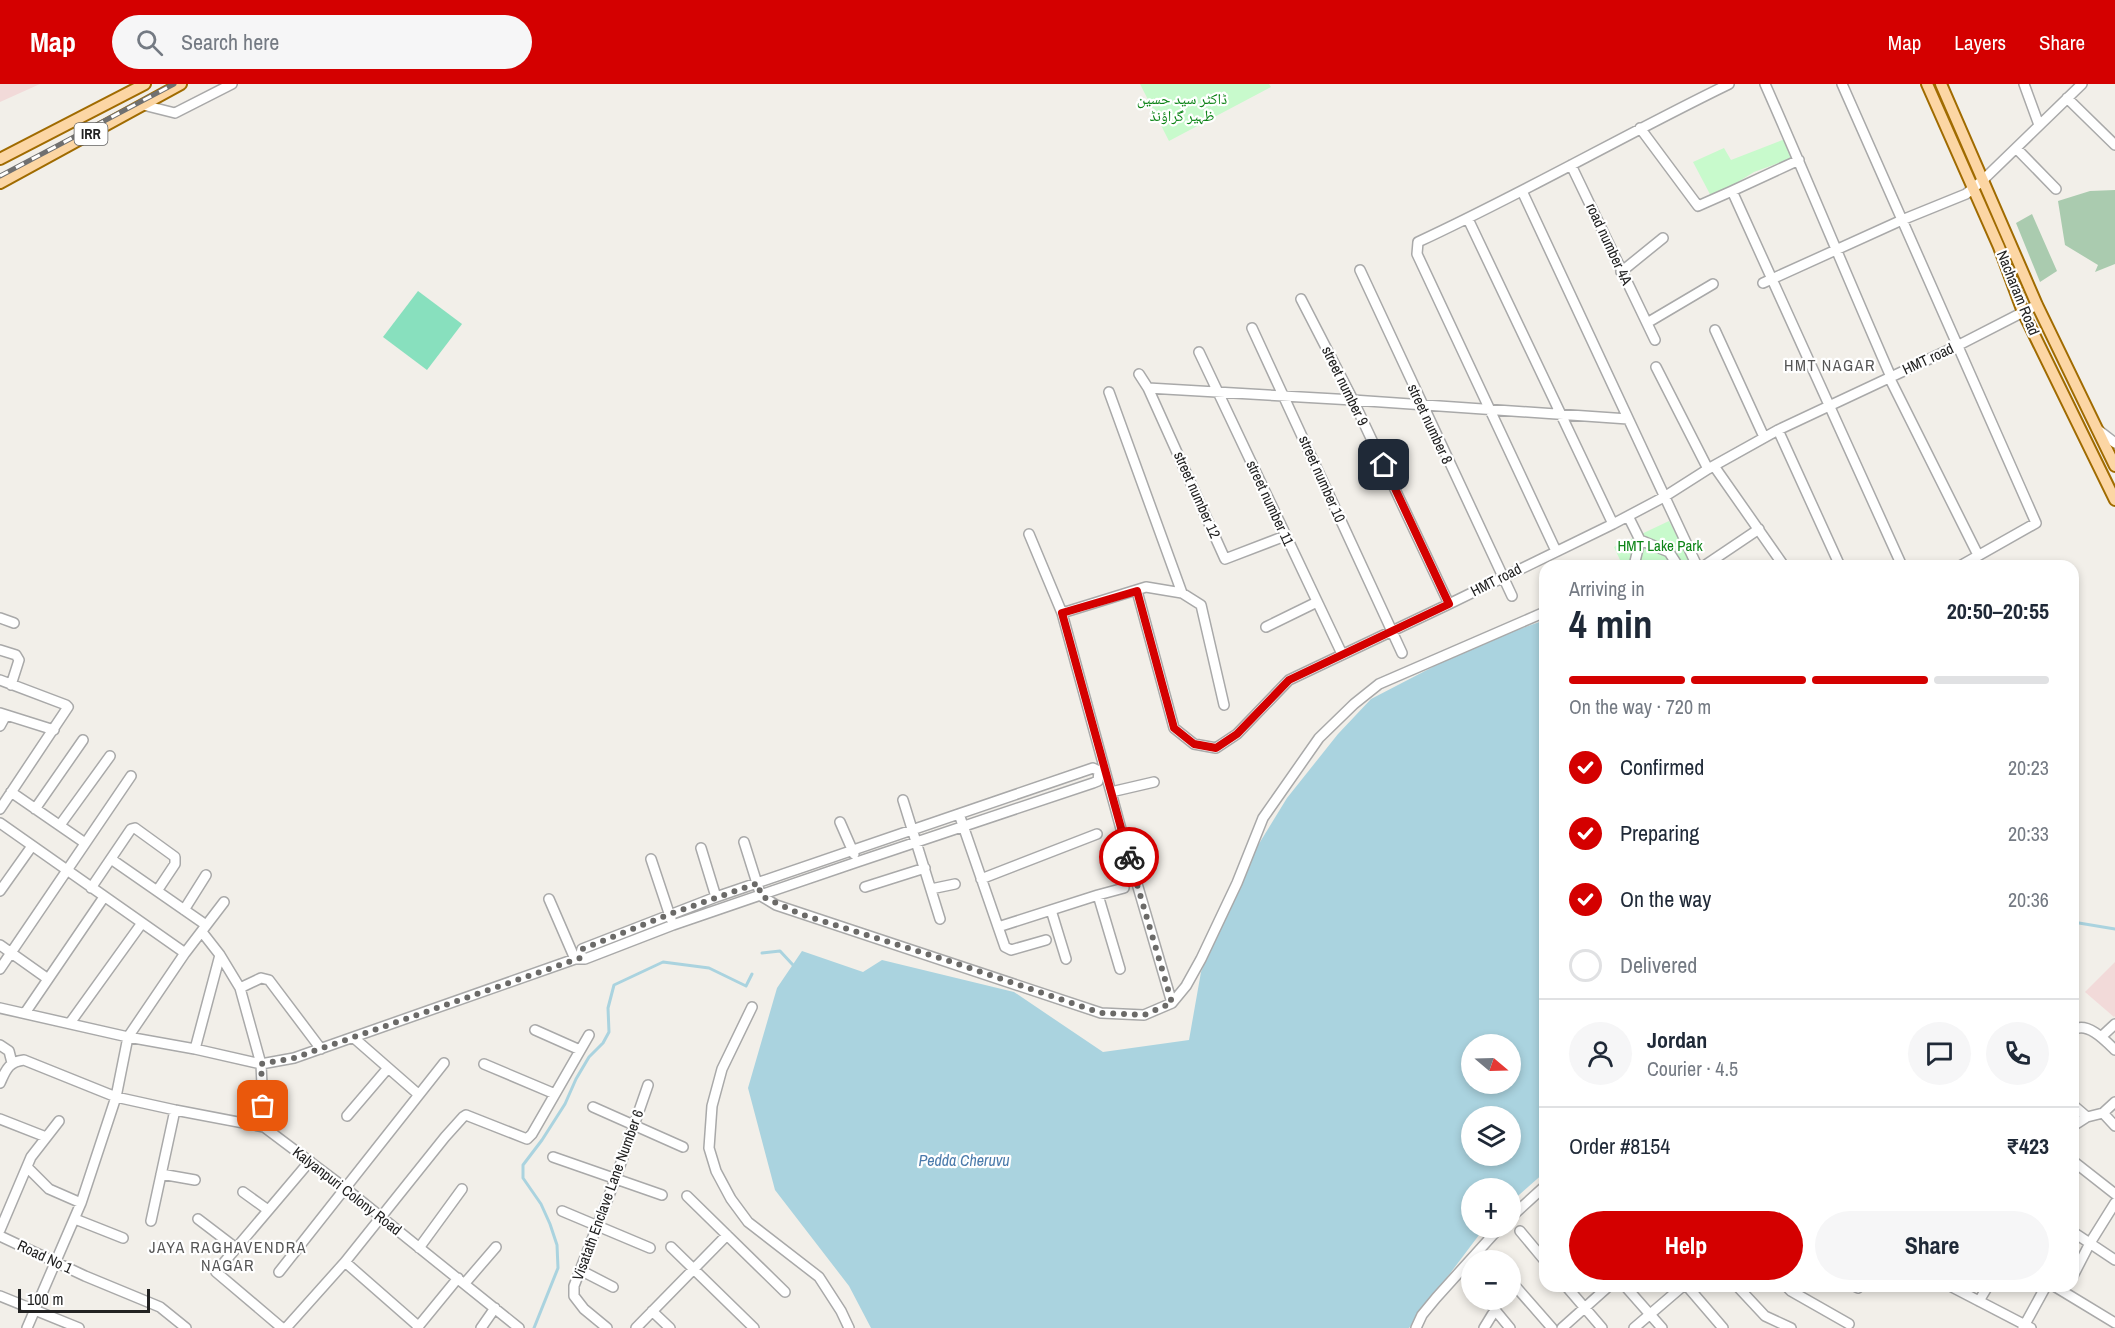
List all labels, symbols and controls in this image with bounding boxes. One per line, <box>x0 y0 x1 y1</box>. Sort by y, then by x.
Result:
search box <box>112 15 532 69</box>
text: Map <box>30 23 76 61</box>
icon: search <box>133 26 166 59</box>
text: Search here <box>181 27 279 57</box>
text: Map <box>1888 28 1921 57</box>
text: Layers <box>1954 28 2006 57</box>
text: Share <box>2039 28 2085 57</box>
park label: ڈاکٹر سید حسین ظہیر گراؤنڈ <box>1137 88 1227 126</box>
road number: IRR <box>74 123 107 145</box>
street label: road number 4A <box>1581 199 1638 289</box>
street label: Nacharam Road <box>1992 247 2045 338</box>
street label: HMT road <box>1899 338 1957 380</box>
street label: street number 9 <box>1317 342 1374 429</box>
district label: HMT NAGAR <box>1784 354 1876 376</box>
street label: street number 8 <box>1403 380 1458 467</box>
street label: street number 10 <box>1294 432 1351 526</box>
pin <box>1358 439 1409 490</box>
street label: street number 12 <box>1169 448 1226 542</box>
icon: home <box>1367 448 1400 481</box>
street label: street number 11 <box>1241 457 1299 549</box>
park label: HMT Lake Park <box>1617 535 1703 556</box>
street label: HMT road <box>1467 558 1525 601</box>
text: Arriving in <box>1569 575 1645 602</box>
text: 20:50–20:55 <box>1947 596 2049 626</box>
text: 4 min <box>1569 598 1653 650</box>
text: On the way · 720 m <box>1569 693 1711 720</box>
icon: check <box>1569 751 1602 784</box>
text: Confirmed <box>1620 752 1704 782</box>
text: 20:23 <box>2008 754 2049 781</box>
icon: check <box>1569 817 1602 850</box>
text: Preparing <box>1620 818 1699 848</box>
text: 20:33 <box>2008 820 2049 847</box>
courier <box>1099 827 1159 887</box>
icon: bike <box>1113 841 1146 874</box>
icon: check <box>1569 883 1602 916</box>
text: On the way <box>1620 884 1711 914</box>
text: 20:36 <box>2008 886 2049 913</box>
text: Delivered <box>1620 950 1697 980</box>
button: person <box>1569 1022 1632 1085</box>
button: chat <box>1908 1022 1971 1085</box>
button: phone <box>1986 1022 2049 1085</box>
text: Jordan <box>1647 1025 1707 1055</box>
north arrow <box>1461 1034 1521 1094</box>
map controls <box>1461 1034 1521 1310</box>
text: Courier · 4.5 <box>1647 1055 1738 1082</box>
pin <box>237 1080 288 1131</box>
icon: bag <box>246 1089 279 1122</box>
street label: Visatath Enclave Lane Number 6 <box>567 1106 648 1283</box>
button: layers <box>1461 1106 1521 1166</box>
text: Order #8154 <box>1569 1131 1670 1161</box>
text: ₹423 <box>2006 1131 2049 1161</box>
street label: Kalyanpuri Colony Road <box>288 1141 406 1240</box>
water label: Pedda Cheruvu <box>918 1149 1010 1171</box>
button: + <box>1461 1178 1521 1238</box>
button: Help <box>1569 1211 1803 1280</box>
button: Share <box>1815 1211 2049 1280</box>
street label: Road No 1 <box>14 1235 76 1279</box>
district label: JAYA RAGHAVENDRA NAGAR <box>149 1236 307 1276</box>
button: − <box>1461 1250 1521 1310</box>
scale bar <box>18 1286 150 1314</box>
text: 100 m <box>27 1288 63 1310</box>

